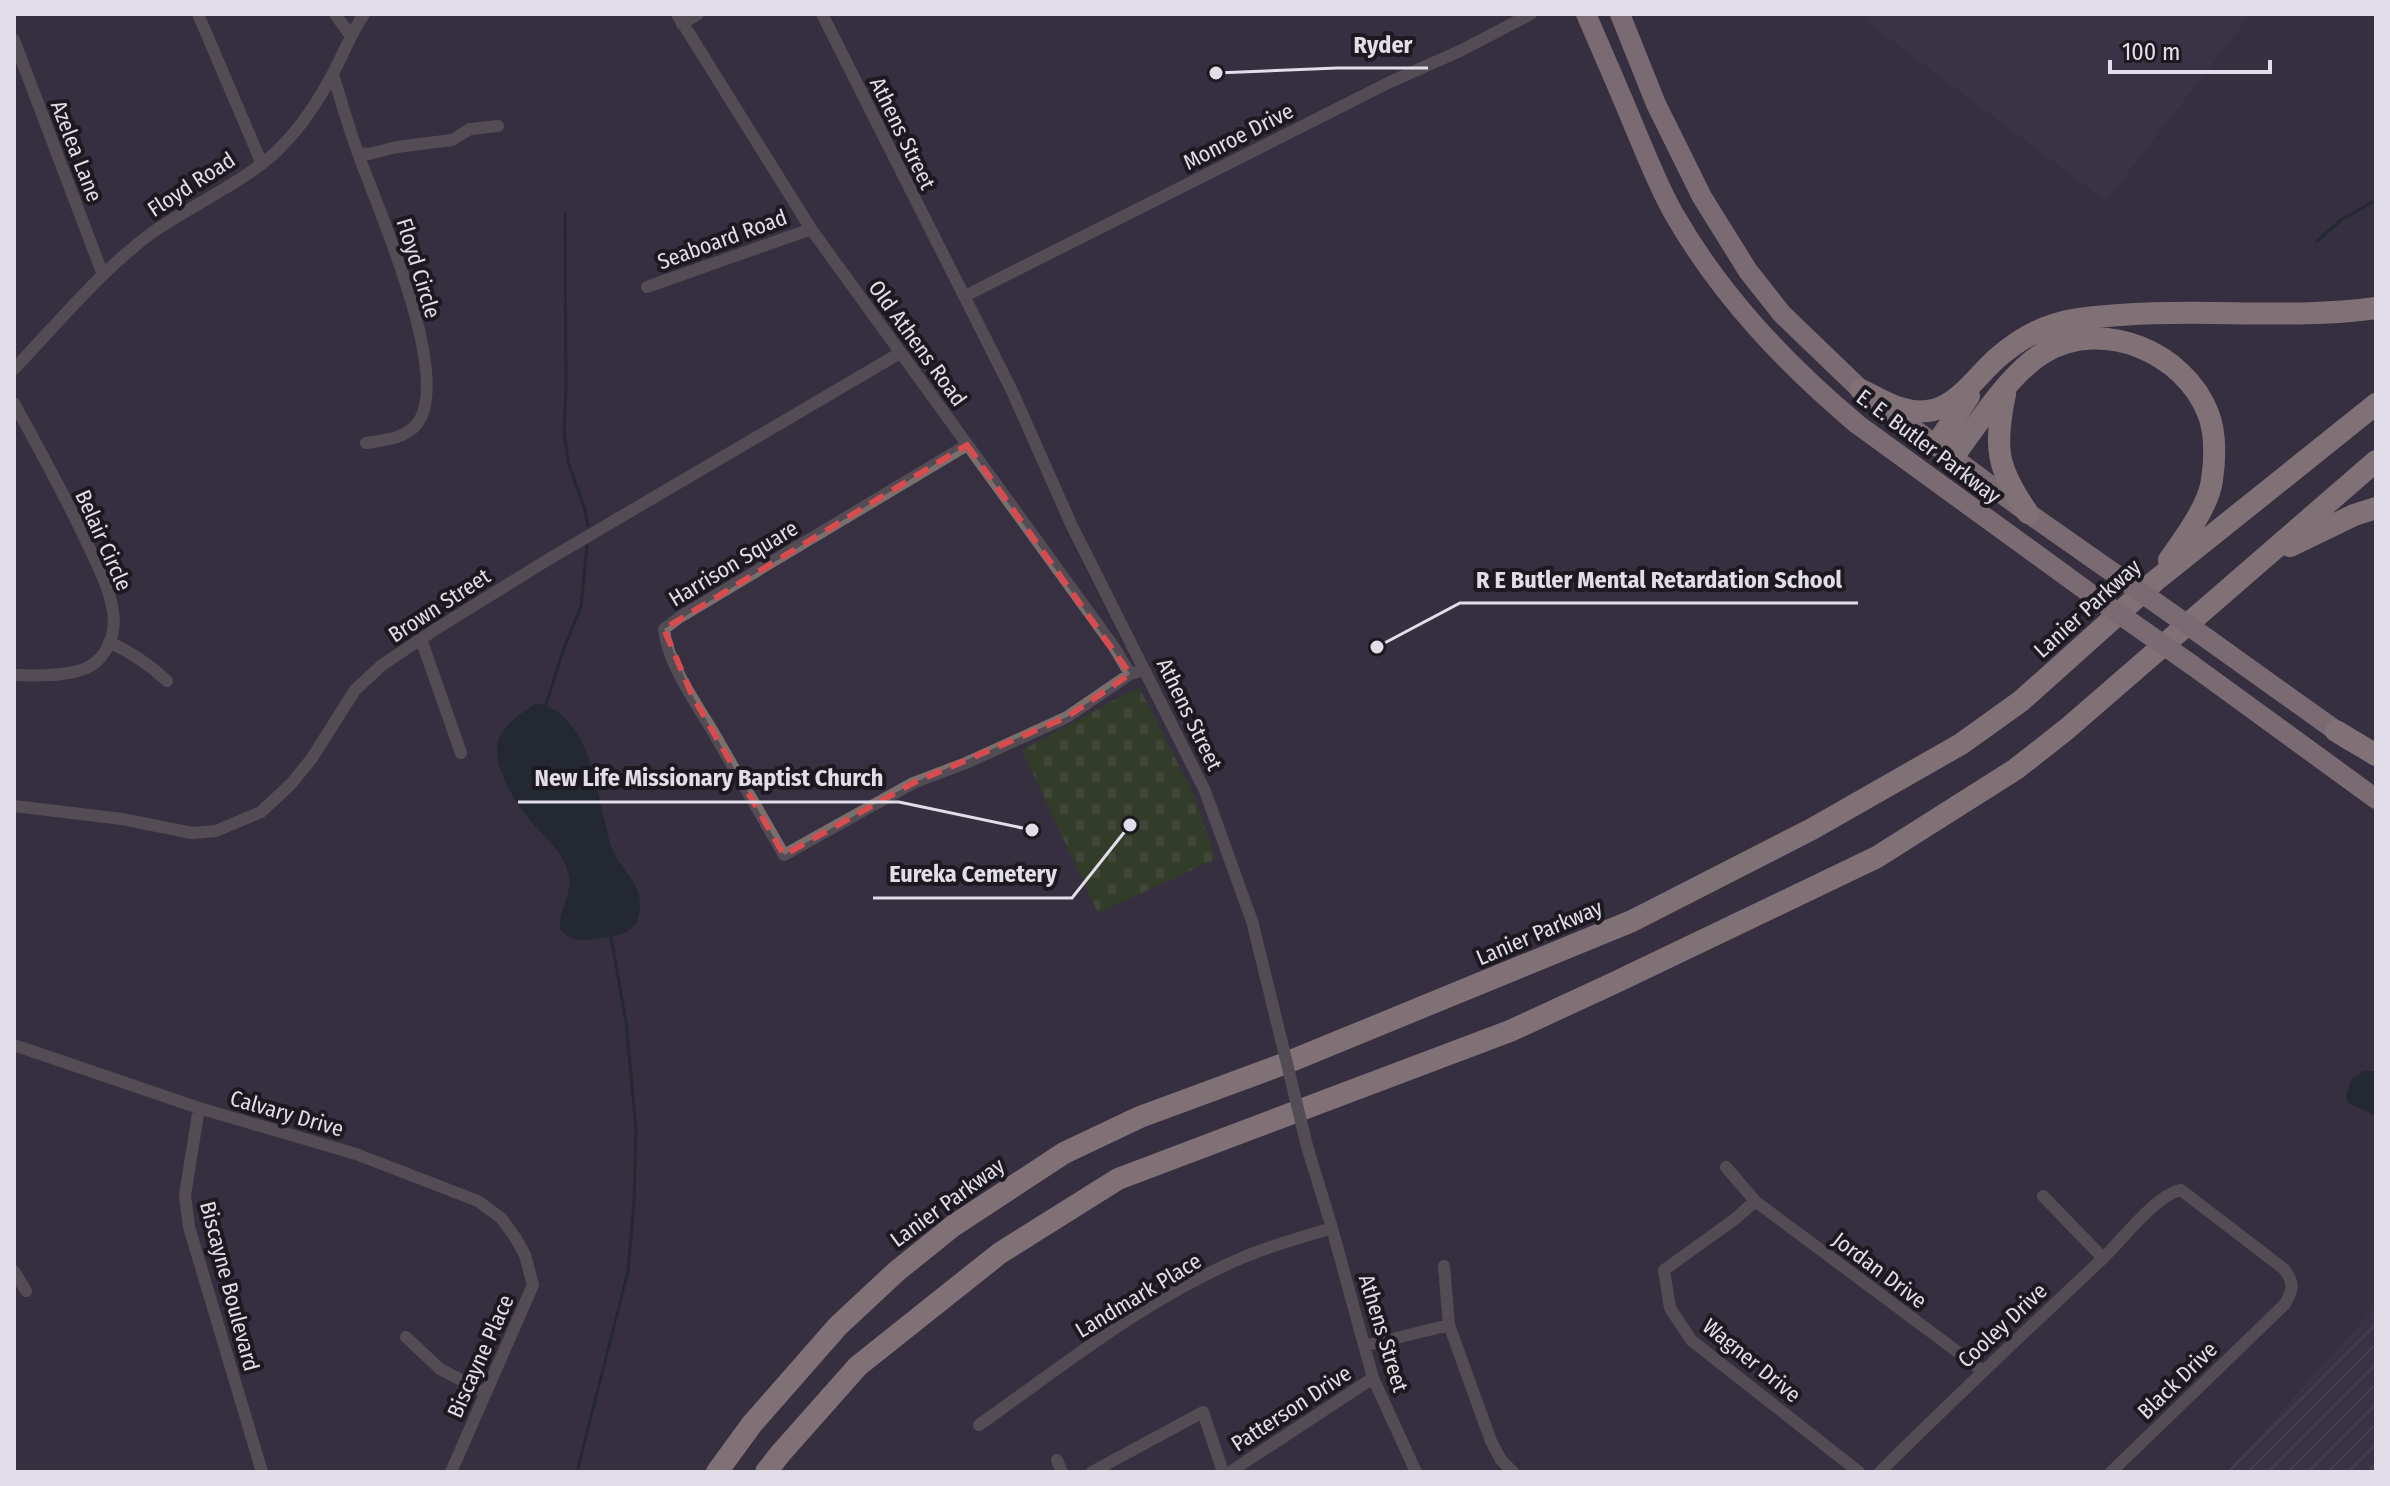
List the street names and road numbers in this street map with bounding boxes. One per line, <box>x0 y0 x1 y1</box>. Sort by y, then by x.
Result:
street label: Athens Street <box>864 73 942 194</box>
street label: Azelea Lane <box>45 97 108 206</box>
street label: Monroe Drive <box>1179 97 1298 176</box>
street label: Floyd Road <box>142 146 240 223</box>
street label: Seaboard Road <box>654 204 791 275</box>
street label: Floyd Circle <box>391 215 446 321</box>
street label: Old Athens Road <box>863 275 972 412</box>
street label: E. E. Butler Parkway <box>1851 383 2006 510</box>
street label: Belair Circle <box>69 486 138 595</box>
street label: Harrison Square <box>664 514 803 613</box>
street label: Lanier Parkway <box>2028 553 2147 663</box>
street label: Brown Street <box>383 562 496 648</box>
street label: Athens Street <box>1151 654 1229 775</box>
street label: Lanier Parkway <box>1472 894 1607 971</box>
street label: Calvary Drive <box>227 1084 347 1143</box>
street label: Lanier Parkway <box>885 1152 1010 1253</box>
street label: Biscayne Boulevard <box>194 1198 265 1374</box>
street label: Jordan Drive <box>1827 1226 1932 1314</box>
street label: Landmark Place <box>1070 1247 1206 1344</box>
street label: Athens Street <box>1353 1271 1414 1396</box>
street label: Cooley Drive <box>1952 1277 2052 1373</box>
street label: Biscayne Place <box>441 1291 520 1422</box>
street label: Wagner Drive <box>1697 1313 1806 1408</box>
street label: Black Drive <box>2132 1336 2223 1425</box>
street label: Patterson Drive <box>1226 1360 1356 1457</box>

